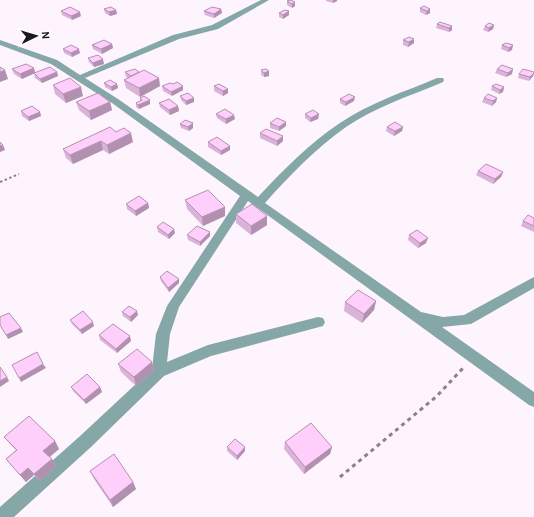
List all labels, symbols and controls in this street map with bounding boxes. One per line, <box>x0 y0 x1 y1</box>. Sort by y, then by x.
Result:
north arrow <box>16 16 56 56</box>
text: N <box>40 31 51 39</box>

